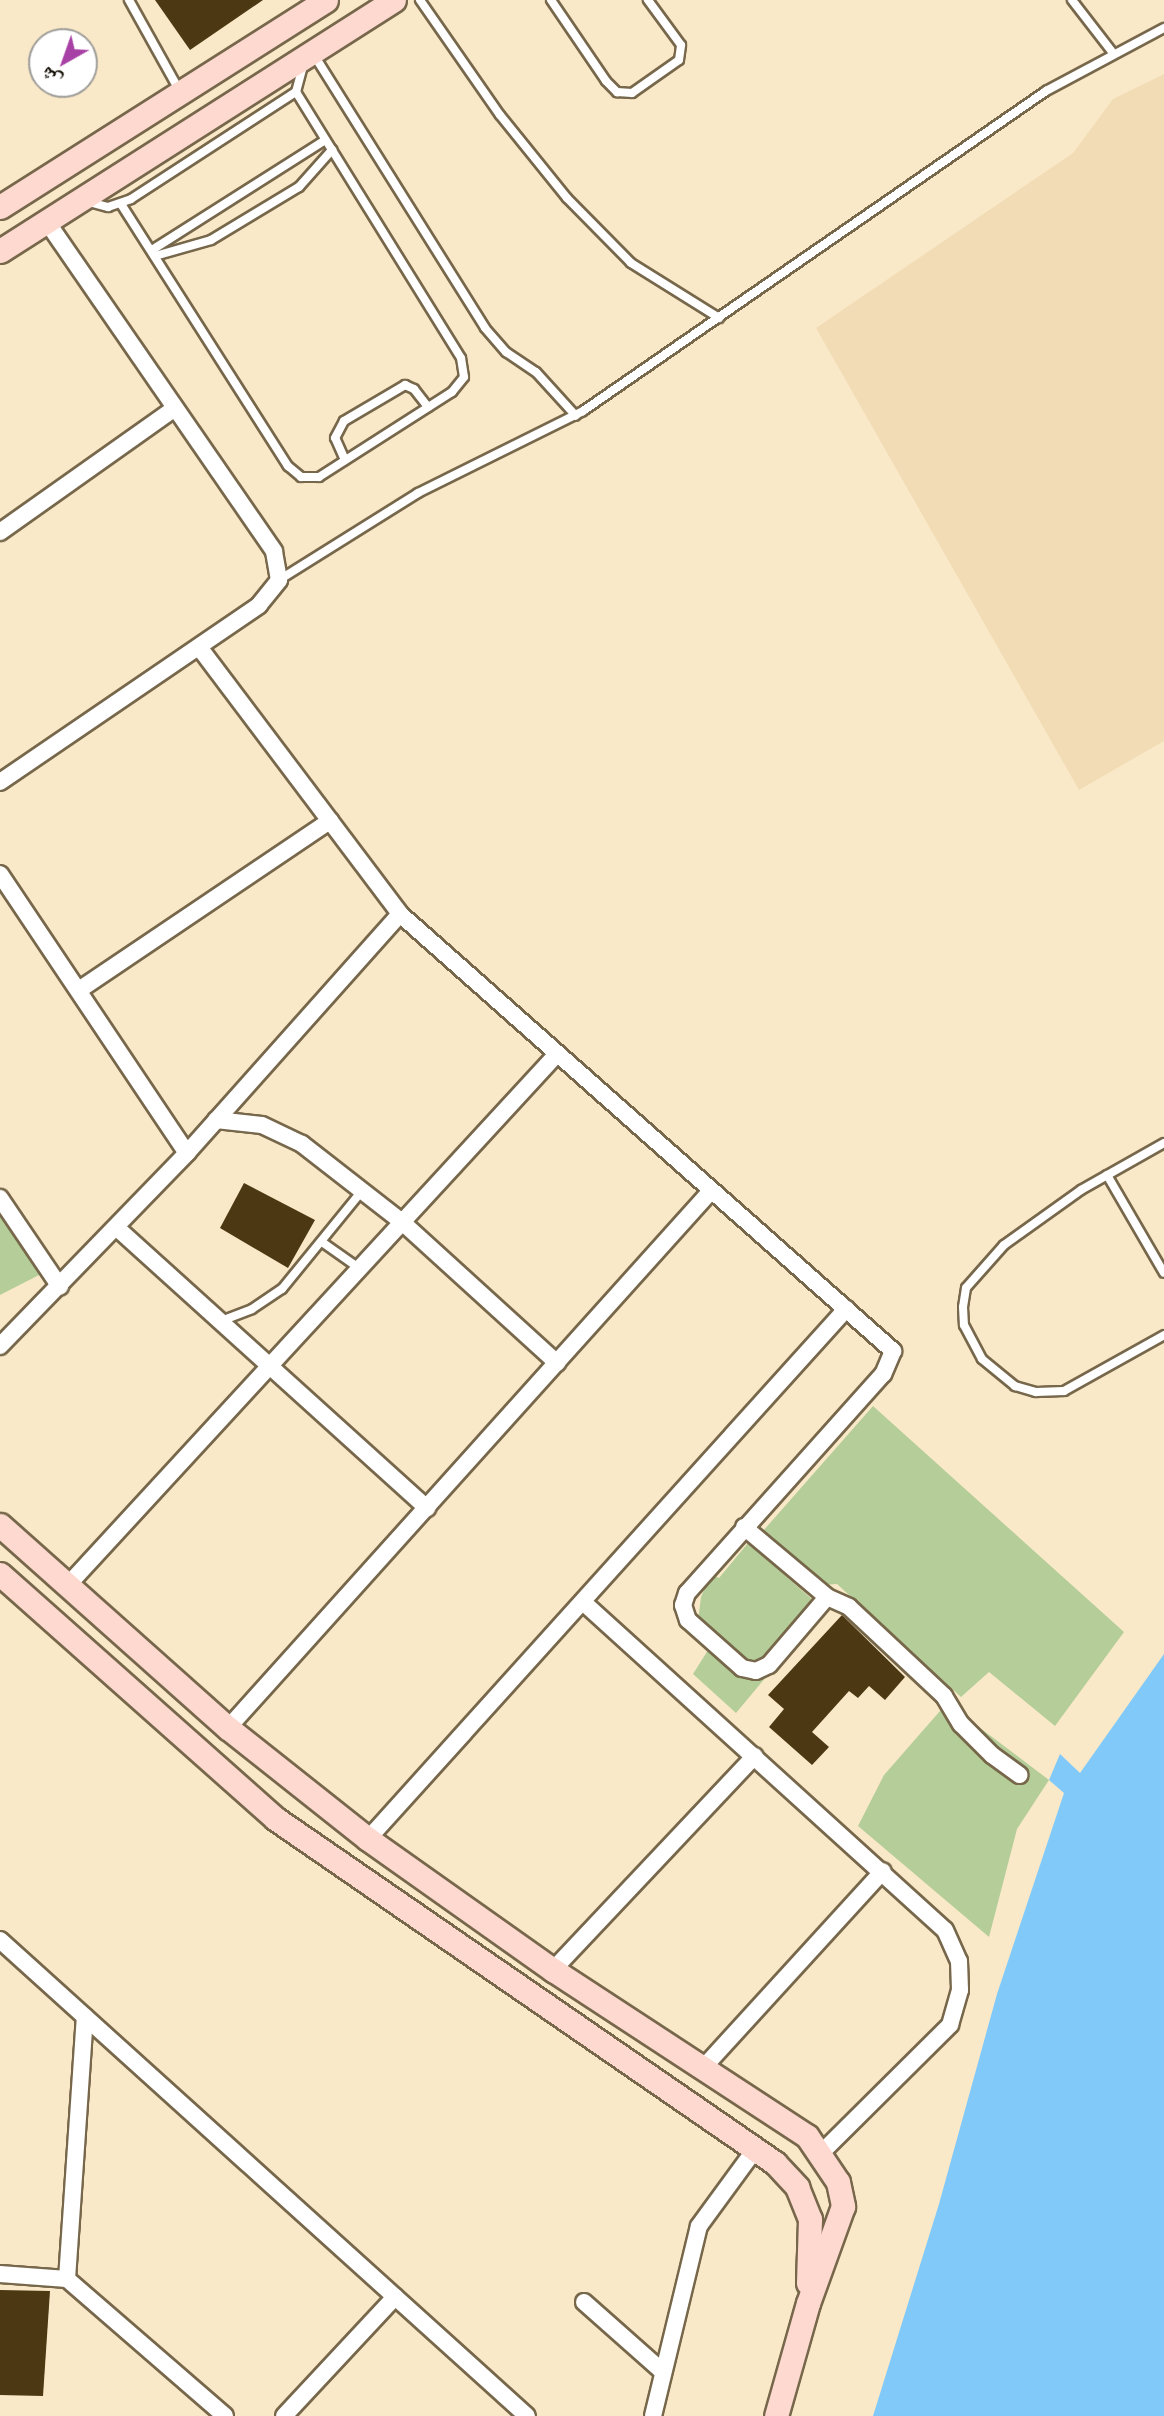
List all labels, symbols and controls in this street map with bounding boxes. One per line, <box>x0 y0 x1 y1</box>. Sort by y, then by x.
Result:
north arrow <box>28 28 98 98</box>
text: ش <box>36 63 66 92</box>

